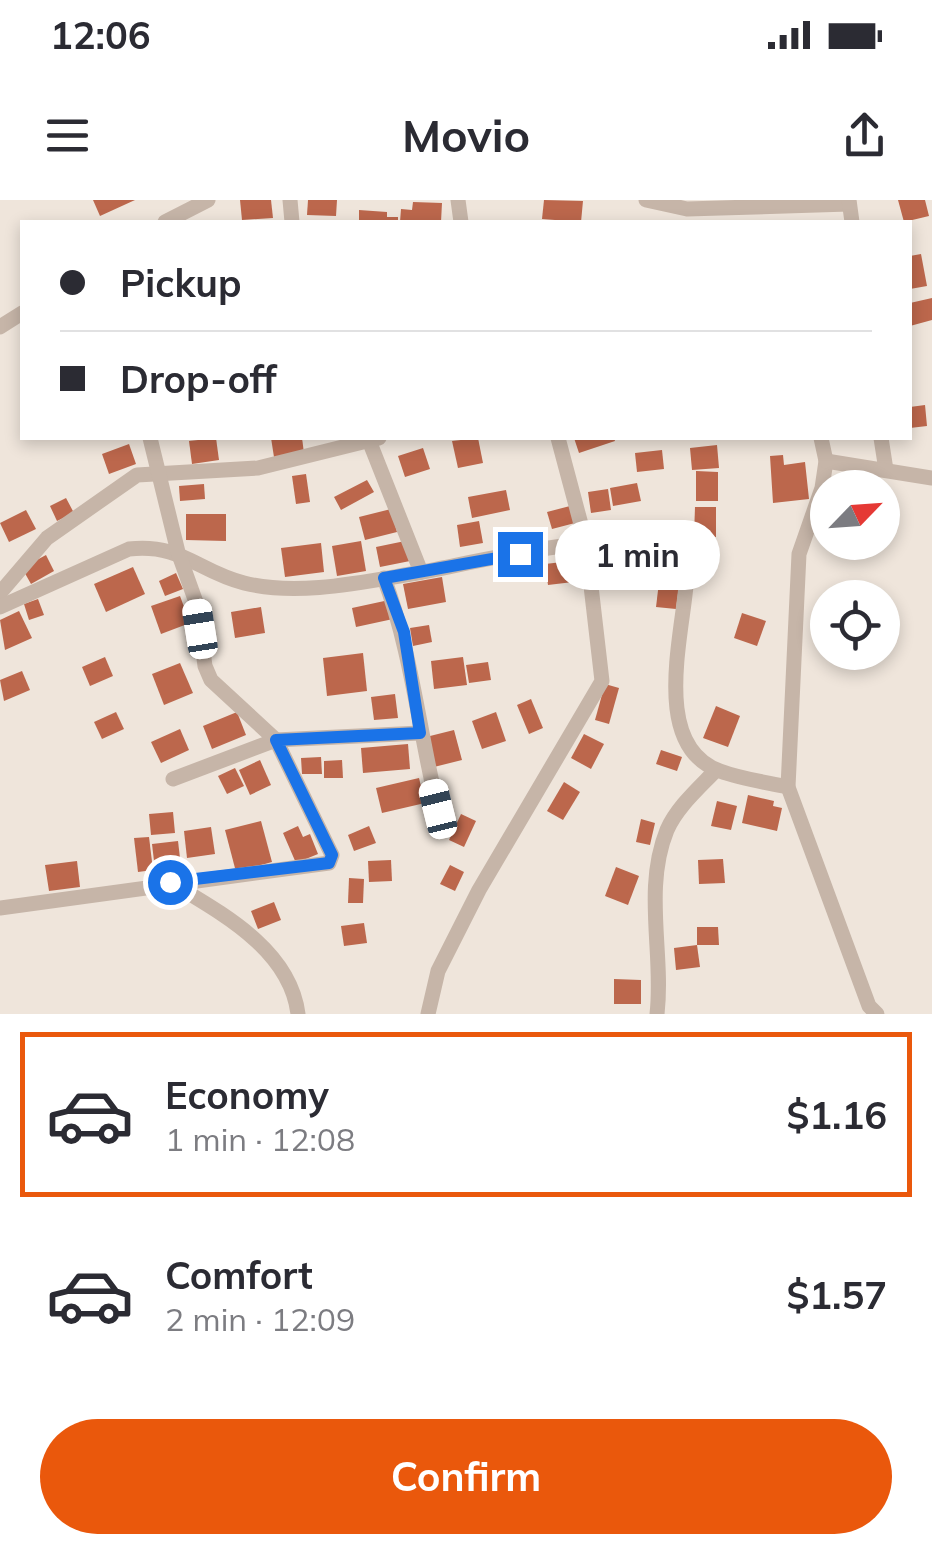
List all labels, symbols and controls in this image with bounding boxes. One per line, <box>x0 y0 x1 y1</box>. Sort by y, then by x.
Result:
text: 12:06 <box>50 11 151 59</box>
text: Movio <box>402 107 530 163</box>
icon: menu <box>40 108 95 163</box>
icon: share <box>837 108 892 163</box>
text: Pickup <box>120 259 242 307</box>
text: Drop-off <box>120 355 277 403</box>
north arrow <box>810 470 900 560</box>
map controls <box>810 470 900 670</box>
callout: 1 min <box>555 519 720 589</box>
route end <box>498 532 543 577</box>
text: 1 min <box>595 535 680 575</box>
button: locate <box>810 580 900 670</box>
car <box>180 597 220 661</box>
car <box>416 776 460 842</box>
route start <box>148 860 193 905</box>
icon: car <box>45 1070 135 1160</box>
text: Economy <box>165 1071 329 1119</box>
text: $1.16 <box>786 1091 887 1139</box>
text: 1 min · 12:08 <box>165 1119 355 1159</box>
icon: car <box>45 1250 135 1340</box>
text: Comfort <box>165 1251 313 1299</box>
text: $1.57 <box>786 1271 887 1319</box>
text: 2 min · 12:09 <box>165 1299 355 1339</box>
button: Confirm <box>40 1419 892 1534</box>

